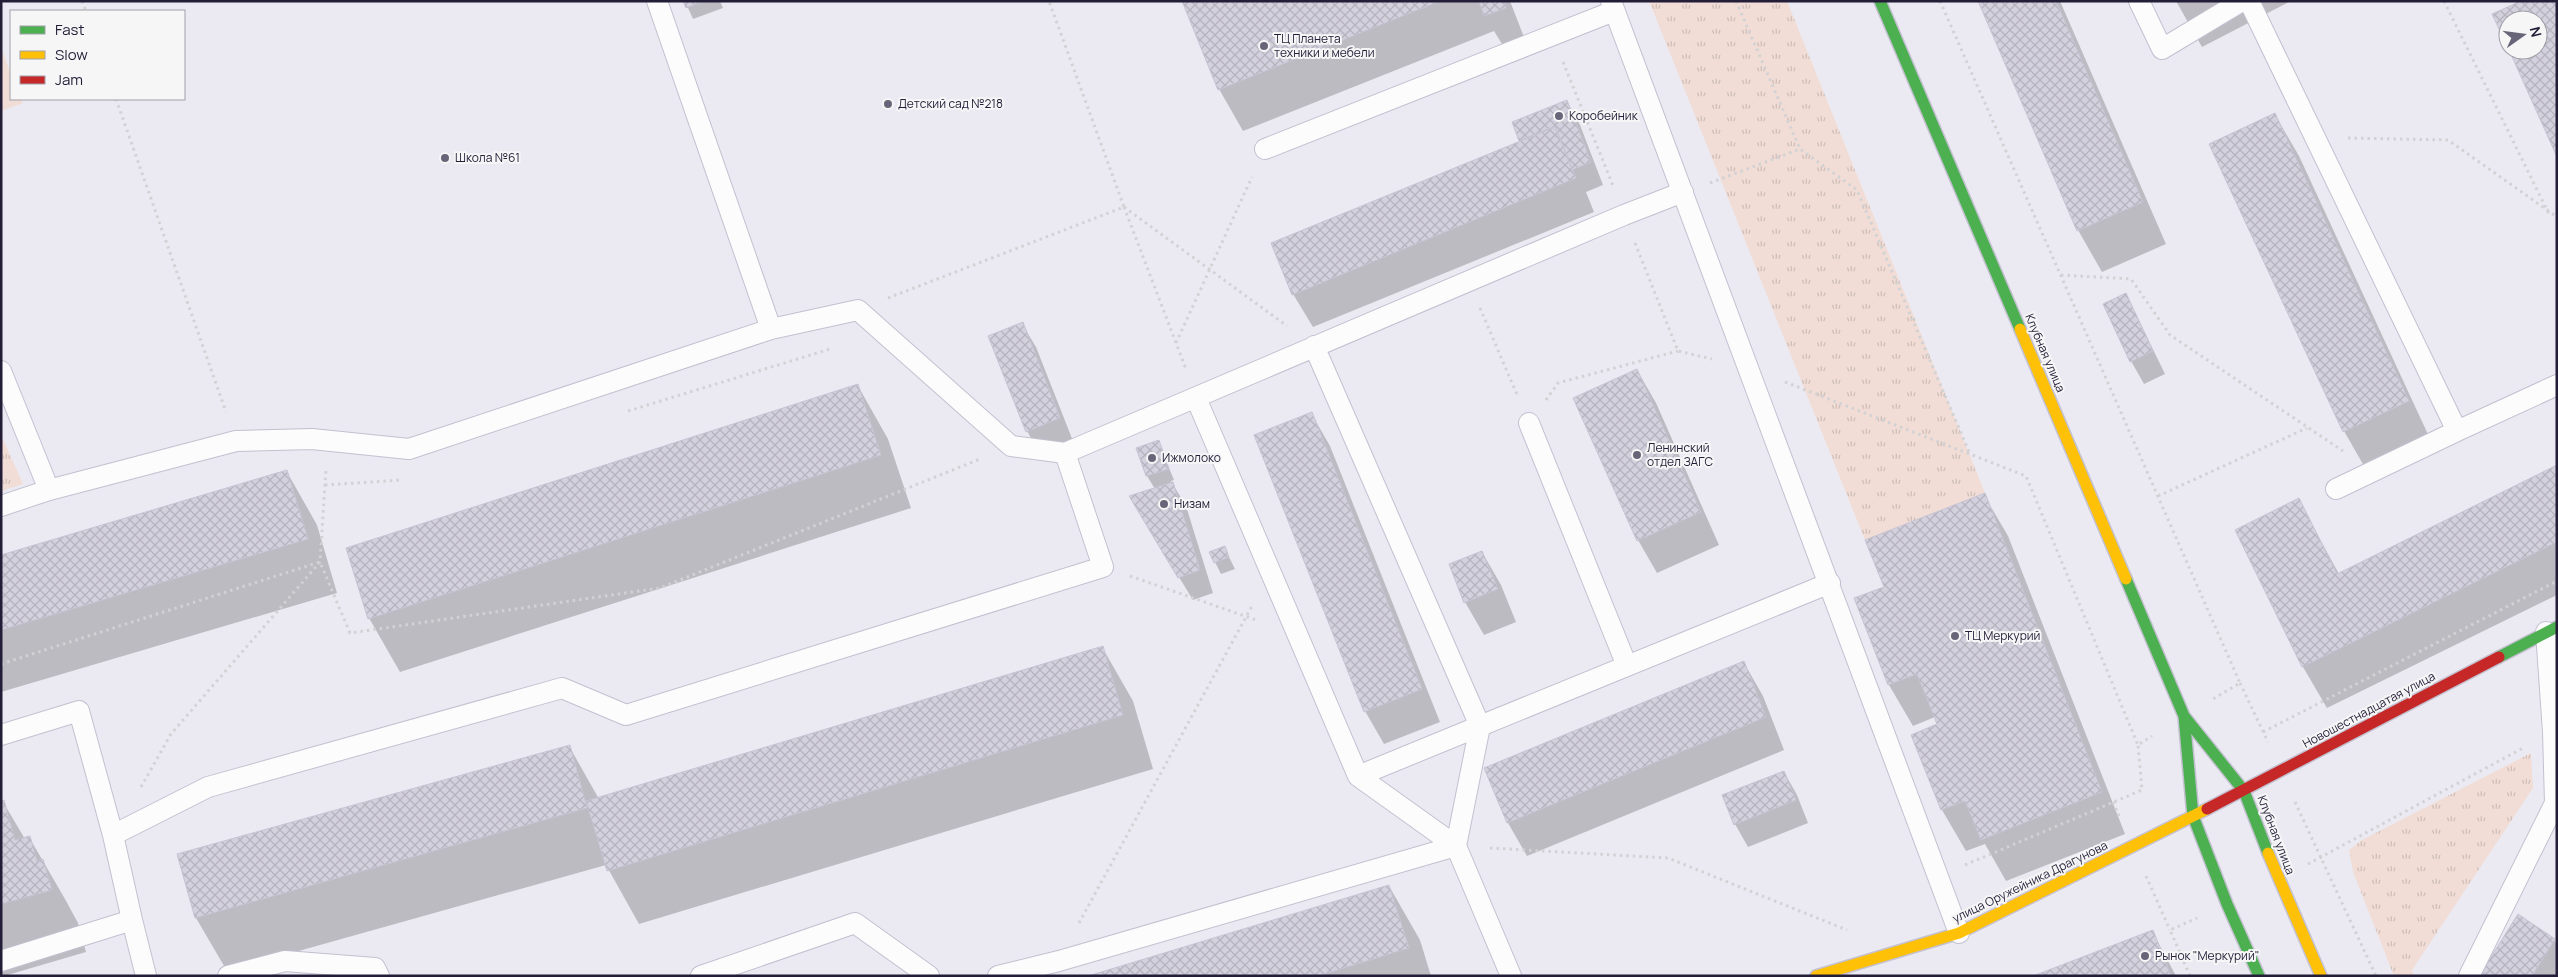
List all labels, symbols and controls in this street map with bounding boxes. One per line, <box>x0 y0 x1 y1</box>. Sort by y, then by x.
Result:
legend <box>10 10 185 100</box>
north arrow <box>2498 10 2548 60</box>
text: Fast <box>55 19 84 40</box>
text: N <box>2526 25 2547 39</box>
place label: ТЦ Планета техники и мебели <box>1274 30 1375 61</box>
marker: ТЦ Планета техники и мебели <box>1258 40 1270 52</box>
text: Slow <box>55 44 88 65</box>
text: Jam <box>55 69 83 90</box>
place label: Детский сад №218 <box>898 95 1003 112</box>
marker: Детский сад №218 <box>882 98 894 110</box>
place label: Коробейник <box>1569 107 1639 124</box>
marker: Коробейник <box>1553 110 1565 122</box>
place label: Школа №61 <box>455 149 520 166</box>
marker: Школа №61 <box>439 152 451 164</box>
street label: Клубная улица <box>2021 311 2070 395</box>
place label: Ленинский отдел ЗАГС <box>1647 439 1714 470</box>
place label: Ижмолоко <box>1162 449 1221 466</box>
marker: Ленинский отдел ЗАГС <box>1631 449 1643 461</box>
marker: Ижмолоко <box>1146 452 1158 464</box>
place label: Низам <box>1174 495 1210 512</box>
marker: Низам <box>1158 498 1170 510</box>
place label: ТЦ Меркурий <box>1965 627 2040 644</box>
marker: ТЦ Меркурий <box>1949 630 1961 642</box>
street label: Новошестнадцатая улица <box>2299 667 2438 752</box>
street label: Клубная улица <box>2254 793 2299 877</box>
street label: улица Оружейника Драгунова <box>1949 836 2110 927</box>
place label: Рынок "Меркурий" <box>2155 947 2260 964</box>
marker: Рынок "Меркурий" <box>2139 950 2151 962</box>

